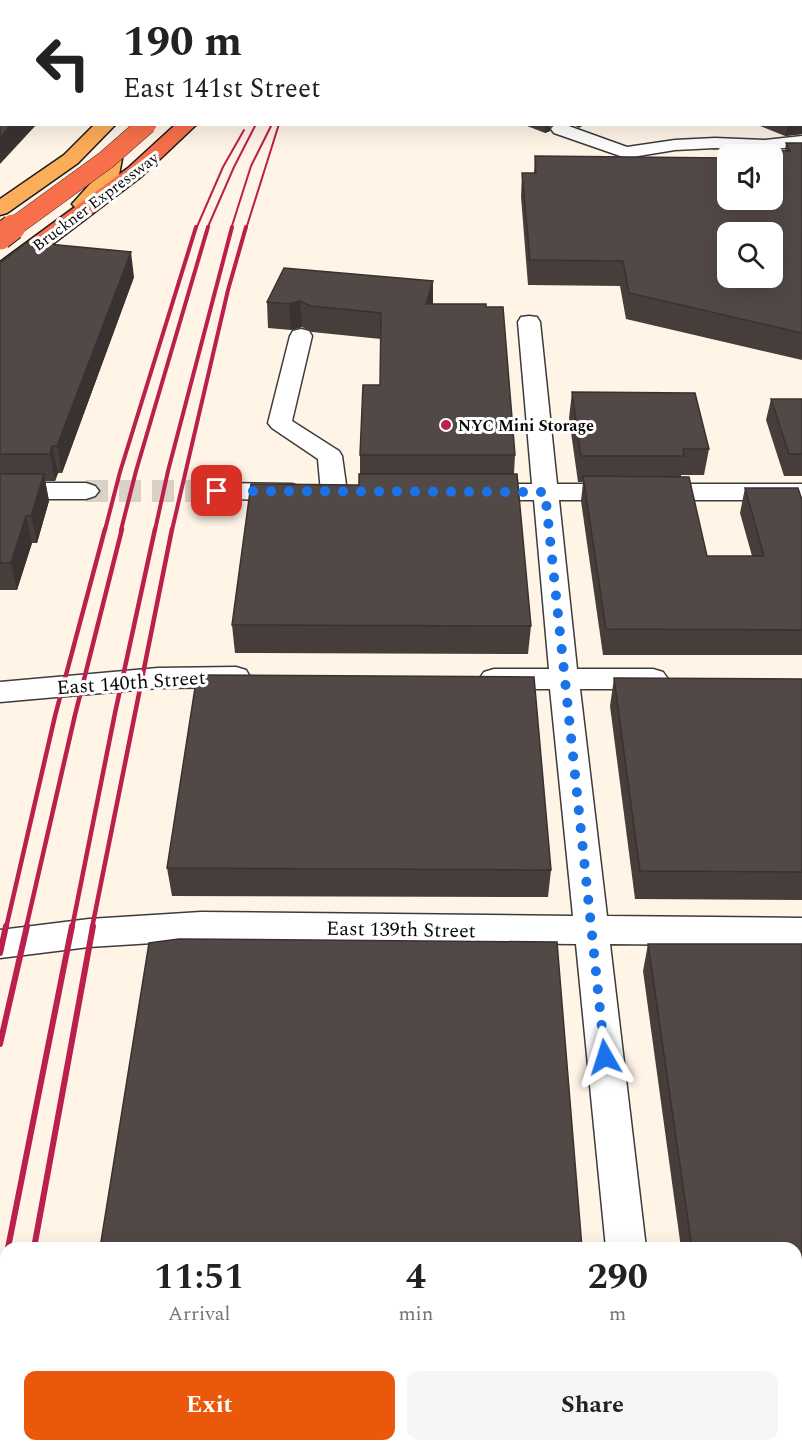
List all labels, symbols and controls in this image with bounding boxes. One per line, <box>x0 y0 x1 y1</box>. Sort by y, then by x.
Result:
text: 190 m <box>123 11 242 74</box>
icon: left <box>24 24 102 102</box>
text: East 141st Street <box>123 68 321 110</box>
map controls <box>717 144 783 288</box>
button: sound <box>717 144 783 210</box>
street label: Bruckner Expressway <box>27 146 165 257</box>
button: search <box>717 222 783 288</box>
place label: NYC Mini Storage <box>458 414 594 438</box>
marker: NYC Mini Storage <box>439 418 453 432</box>
pin <box>191 465 242 516</box>
icon: arrive <box>200 474 233 507</box>
street label: East 140th Street <box>55 663 207 703</box>
street label: East 139th Street <box>326 914 476 946</box>
position arrow <box>573 1025 637 1089</box>
text: 11:51 <box>154 1250 244 1305</box>
text: 4 <box>406 1250 426 1305</box>
text: 290 <box>587 1250 648 1305</box>
text: Arrival <box>168 1299 230 1329</box>
text: min <box>398 1299 433 1329</box>
text: m <box>609 1299 626 1329</box>
button: Exit <box>24 1371 395 1440</box>
button: Share <box>407 1371 778 1440</box>

